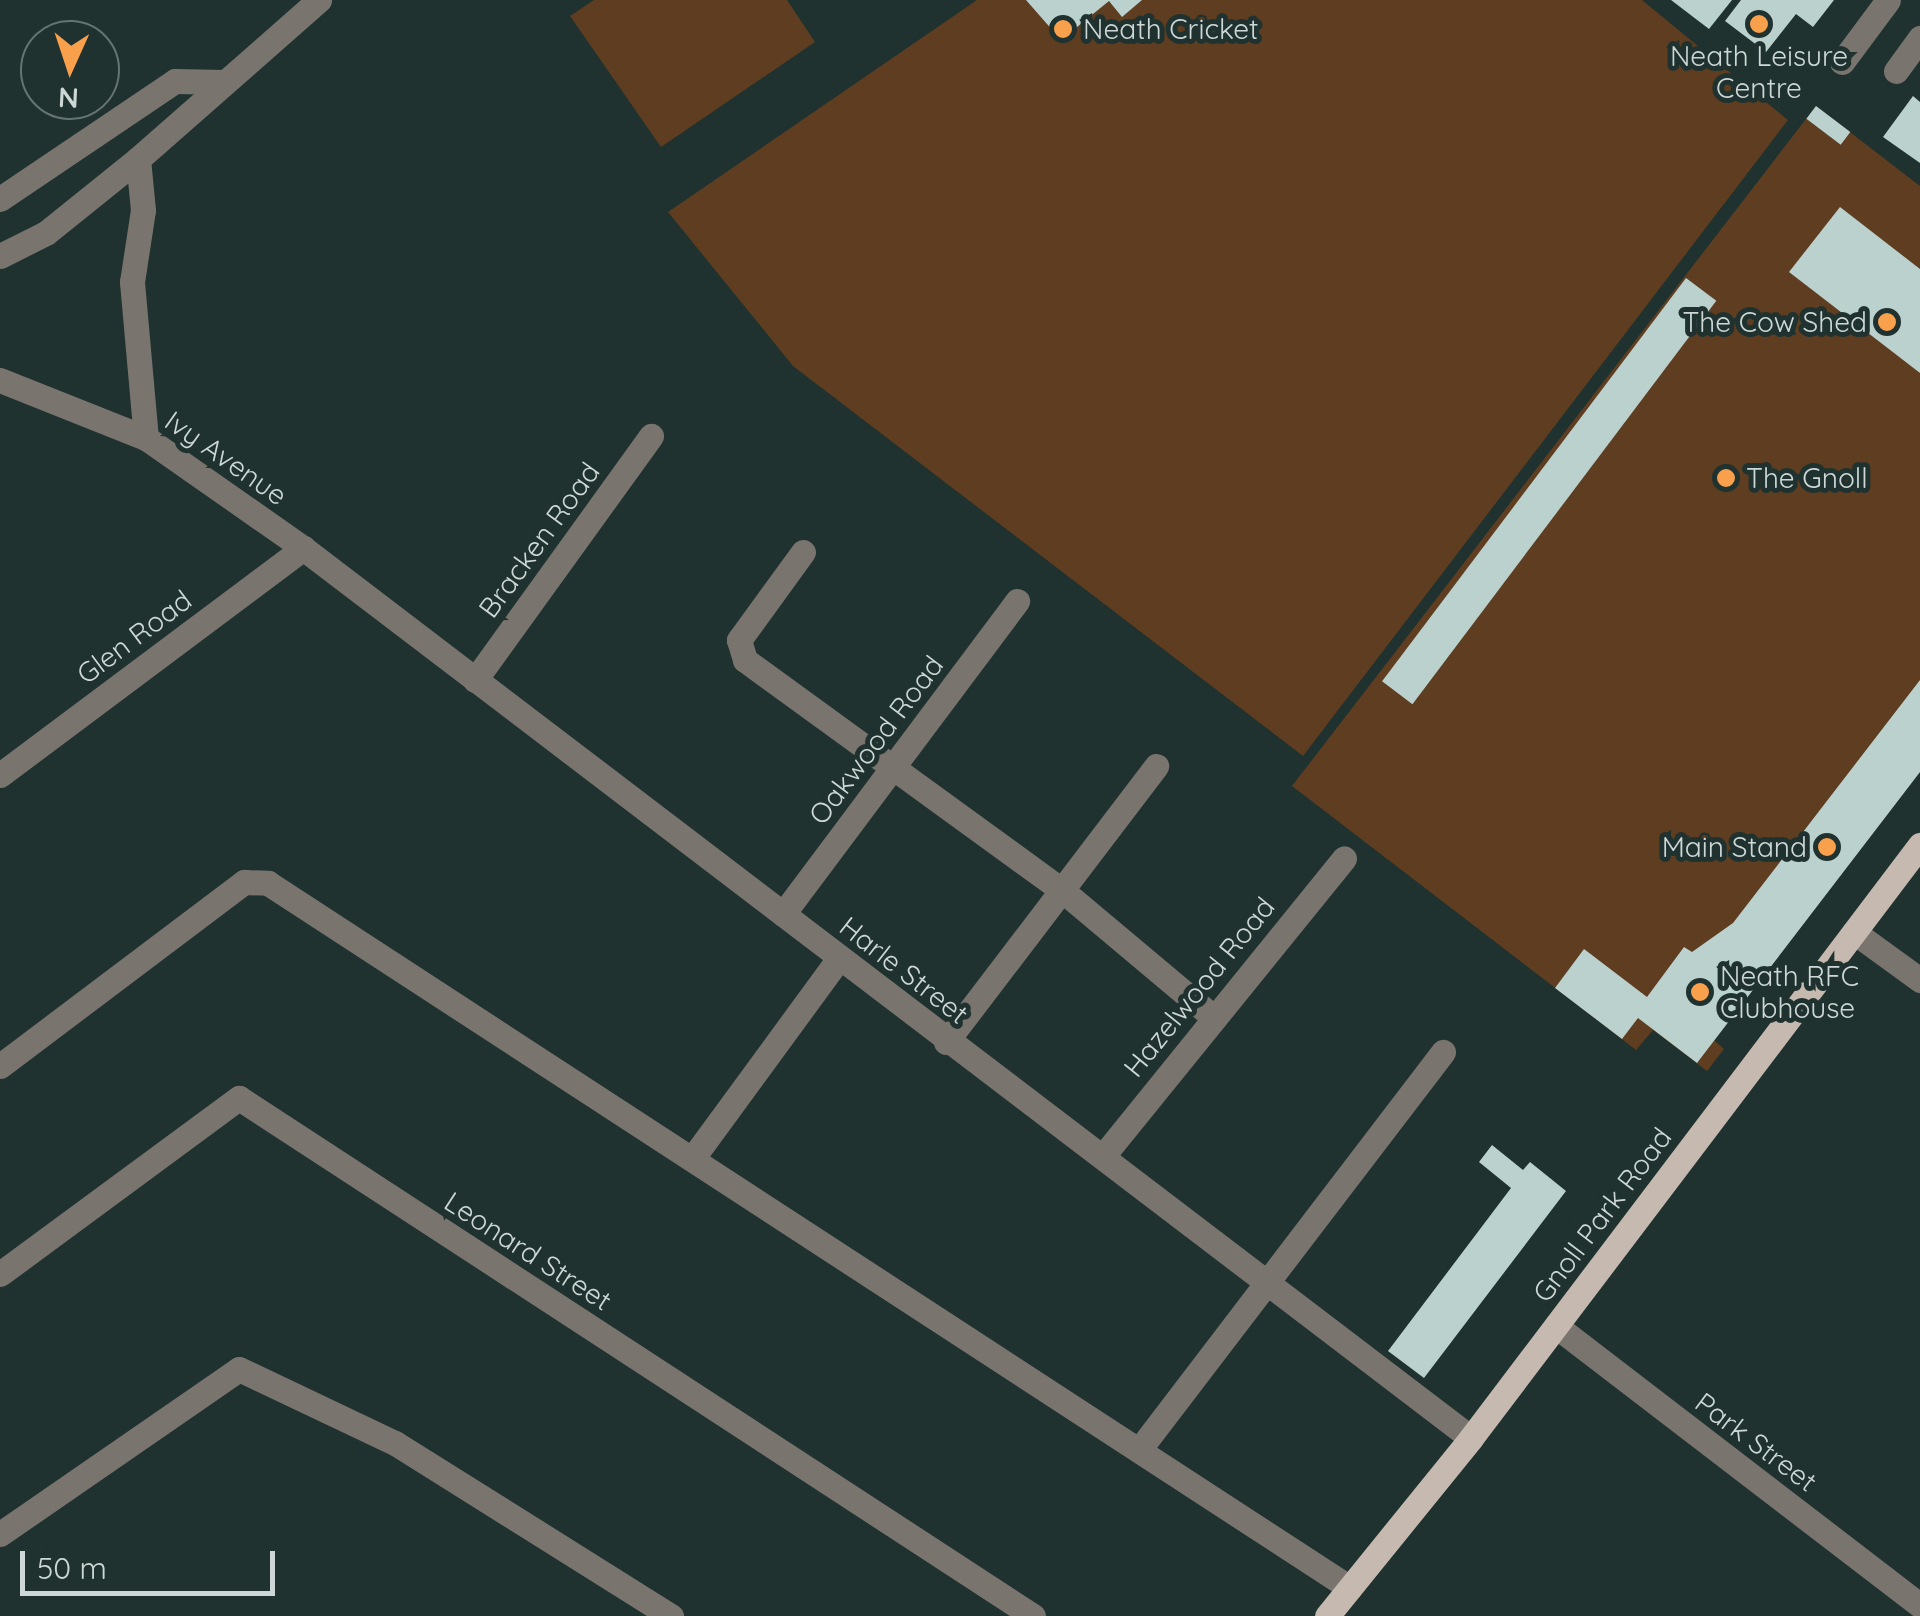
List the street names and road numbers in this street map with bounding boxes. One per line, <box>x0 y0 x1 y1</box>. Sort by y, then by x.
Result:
street label: Ivy Avenue <box>159 404 293 512</box>
street label: Bracken Road <box>471 456 607 624</box>
street label: Glen Road <box>70 583 198 691</box>
street label: Oakwood Road <box>802 649 950 831</box>
street label: Hazelwood Road <box>1116 891 1282 1083</box>
street label: Harle Street <box>833 909 975 1031</box>
street label: Gnoll Park Road <box>1526 1121 1678 1309</box>
street label: Leonard Street <box>438 1185 618 1317</box>
street label: Park Street <box>1689 1385 1823 1499</box>

